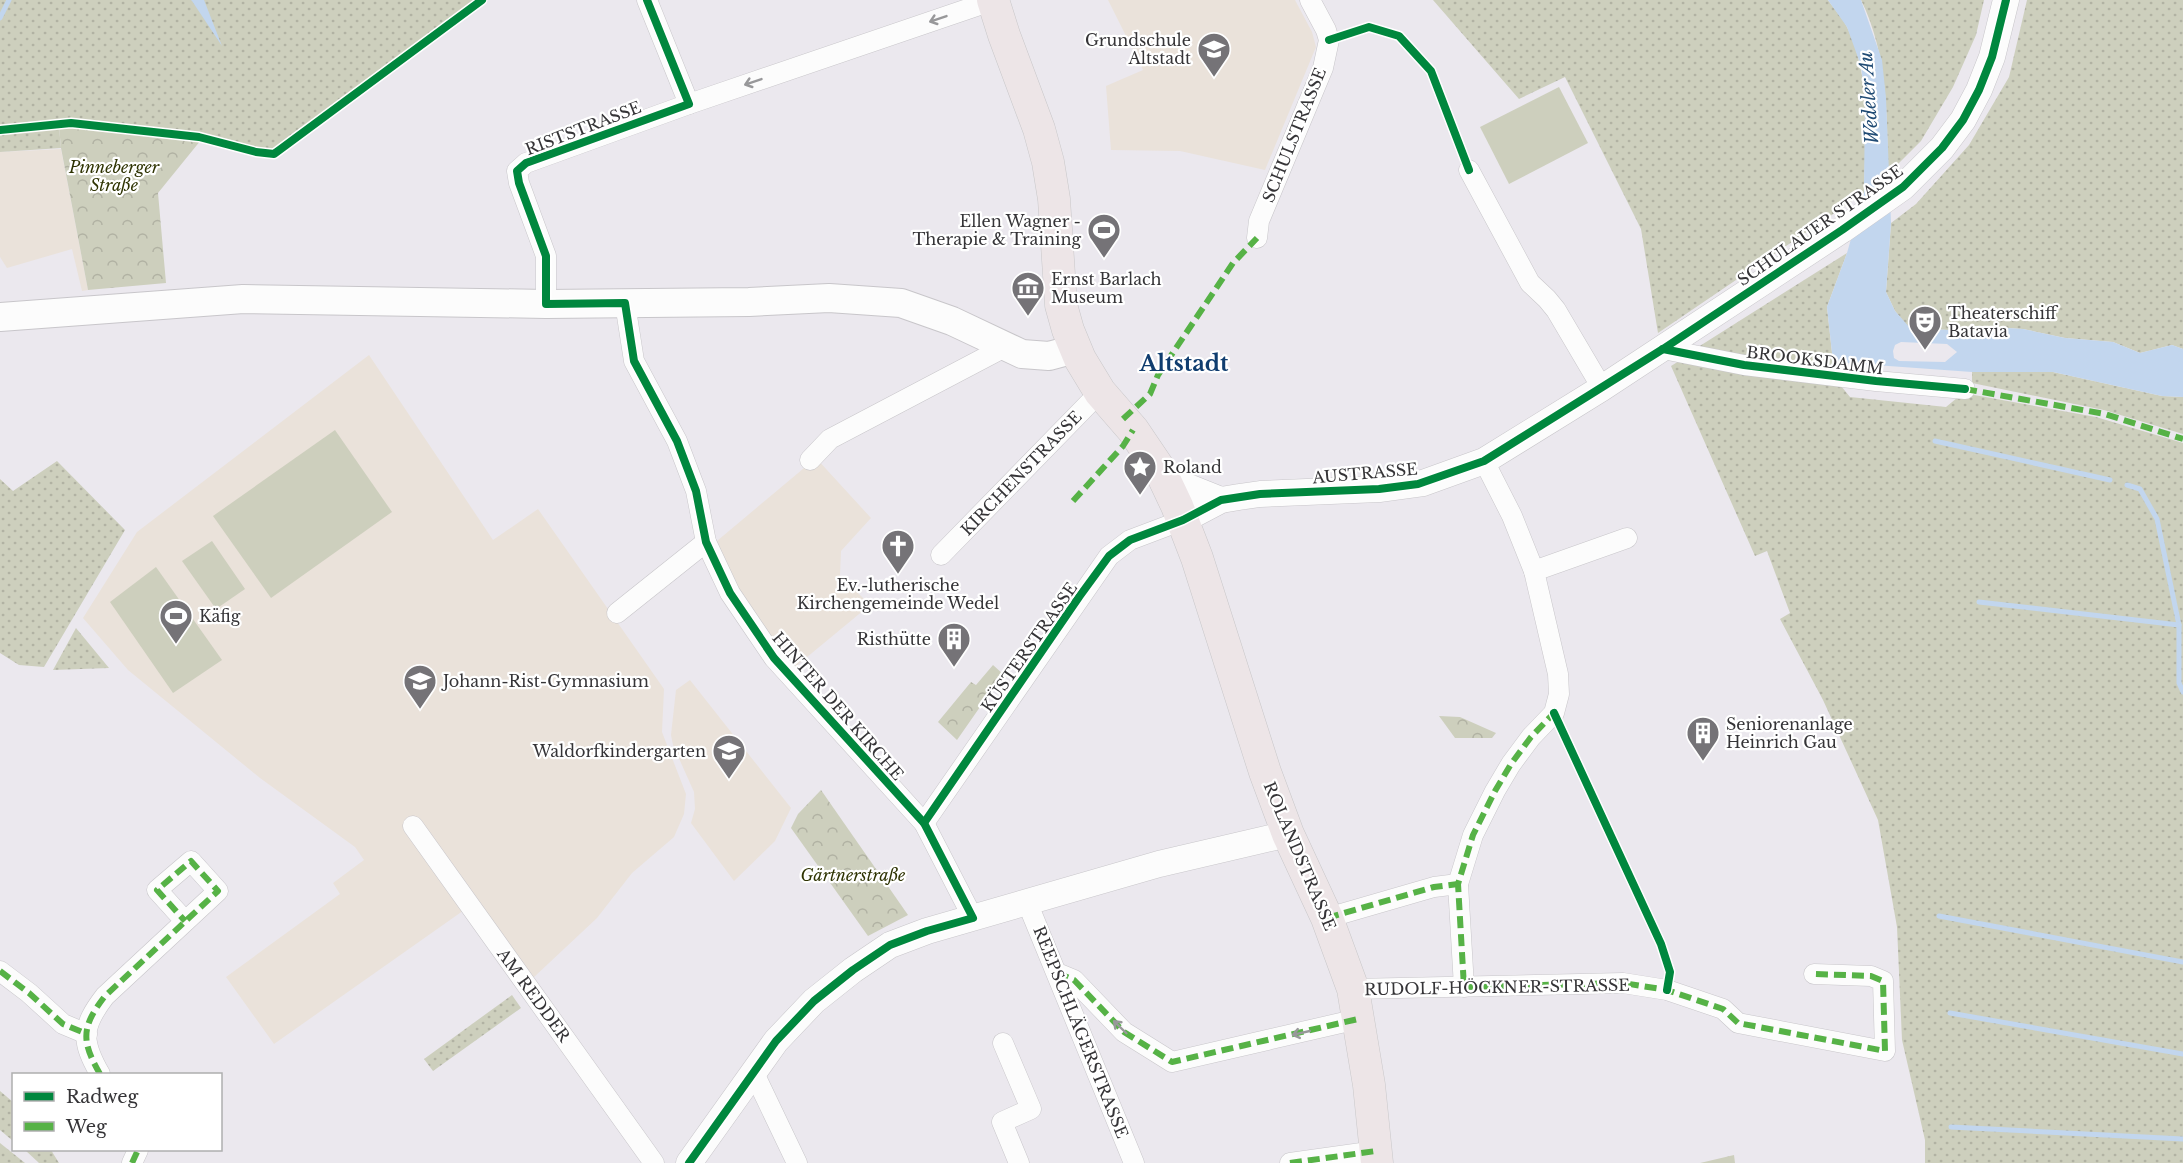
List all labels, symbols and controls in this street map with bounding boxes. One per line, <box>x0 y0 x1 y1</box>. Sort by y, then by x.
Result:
one-way arrow <box>929 15 948 26</box>
place label: Grundschule Altstadt <box>1085 30 1191 68</box>
school or university icon: Grundschule Altstadt <box>1196 31 1232 78</box>
water label: Wedeler Au <box>1855 50 1883 145</box>
street label: SCHULSTRASSE <box>1258 65 1330 205</box>
one-way arrow <box>745 77 763 88</box>
street label: RISTSTRASSE <box>522 97 644 159</box>
park label: Pinneberger Straße <box>68 157 160 195</box>
street label: SCHULAUER STRASSE <box>1733 160 1907 290</box>
place label: Ellen Wagner - Therapie & Training <box>913 211 1081 249</box>
sports icon: Ellen Wagner - Therapie & Training <box>1086 212 1122 259</box>
place label: Ernst Barlach Museum <box>1051 269 1162 307</box>
museum icon: Ernst Barlach Museum <box>1010 270 1046 317</box>
place label: Theaterschiff Batavia <box>1948 303 2059 341</box>
theatre icon: Theaterschiff Batavia <box>1907 304 1943 351</box>
street label: BROOKSDAMM <box>1745 342 1885 378</box>
district label: Altstadt <box>1139 350 1229 377</box>
street label: KIRCHENSTRASSE <box>956 407 1086 539</box>
place icon: Roland <box>1122 449 1158 496</box>
place label: Roland <box>1163 457 1222 477</box>
street label: AUSTRASSE <box>1310 458 1419 488</box>
church icon: Ev.-lutherische Kirchengemeinde Wedel <box>880 528 916 575</box>
place label: Ev.-lutherische Kirchengemeinde Wedel <box>797 575 999 613</box>
street label: KÜSTERSTRASSE <box>977 578 1081 716</box>
sports icon: Käfig <box>158 598 194 645</box>
place label: Käfig <box>199 606 241 626</box>
building icon: Risthütte <box>936 621 972 668</box>
street label: HINTER DER KIRCHE <box>768 628 908 784</box>
place label: Risthütte <box>857 629 931 649</box>
school or university icon: Johann-Rist-Gymnasium <box>402 663 438 710</box>
place label: Johann-Rist-Gymnasium <box>441 671 649 691</box>
place label: Seniorenanlage Heinrich Gau <box>1726 714 1853 752</box>
building icon: Seniorenanlage Heinrich Gau <box>1685 715 1721 762</box>
school or university icon: Waldorfkindergarten <box>711 733 747 780</box>
place label: Waldorfkindergarten <box>532 741 706 761</box>
street label: ROLANDSTRASSE <box>1260 778 1340 934</box>
park label: Gärtnerstraße <box>801 865 906 885</box>
street label: REEPSCHLÄGERSTRASSE <box>1029 923 1133 1141</box>
street label: AM REDDER <box>493 944 575 1047</box>
street label: RUDOLF-HÖCKNER-STRASSE <box>1364 975 1630 999</box>
one-way arrow <box>1112 1020 1127 1035</box>
one-way arrow <box>1291 1027 1310 1039</box>
legend <box>12 1073 222 1151</box>
text: Radweg <box>66 1086 139 1108</box>
text: Weg <box>65 1116 107 1138</box>

